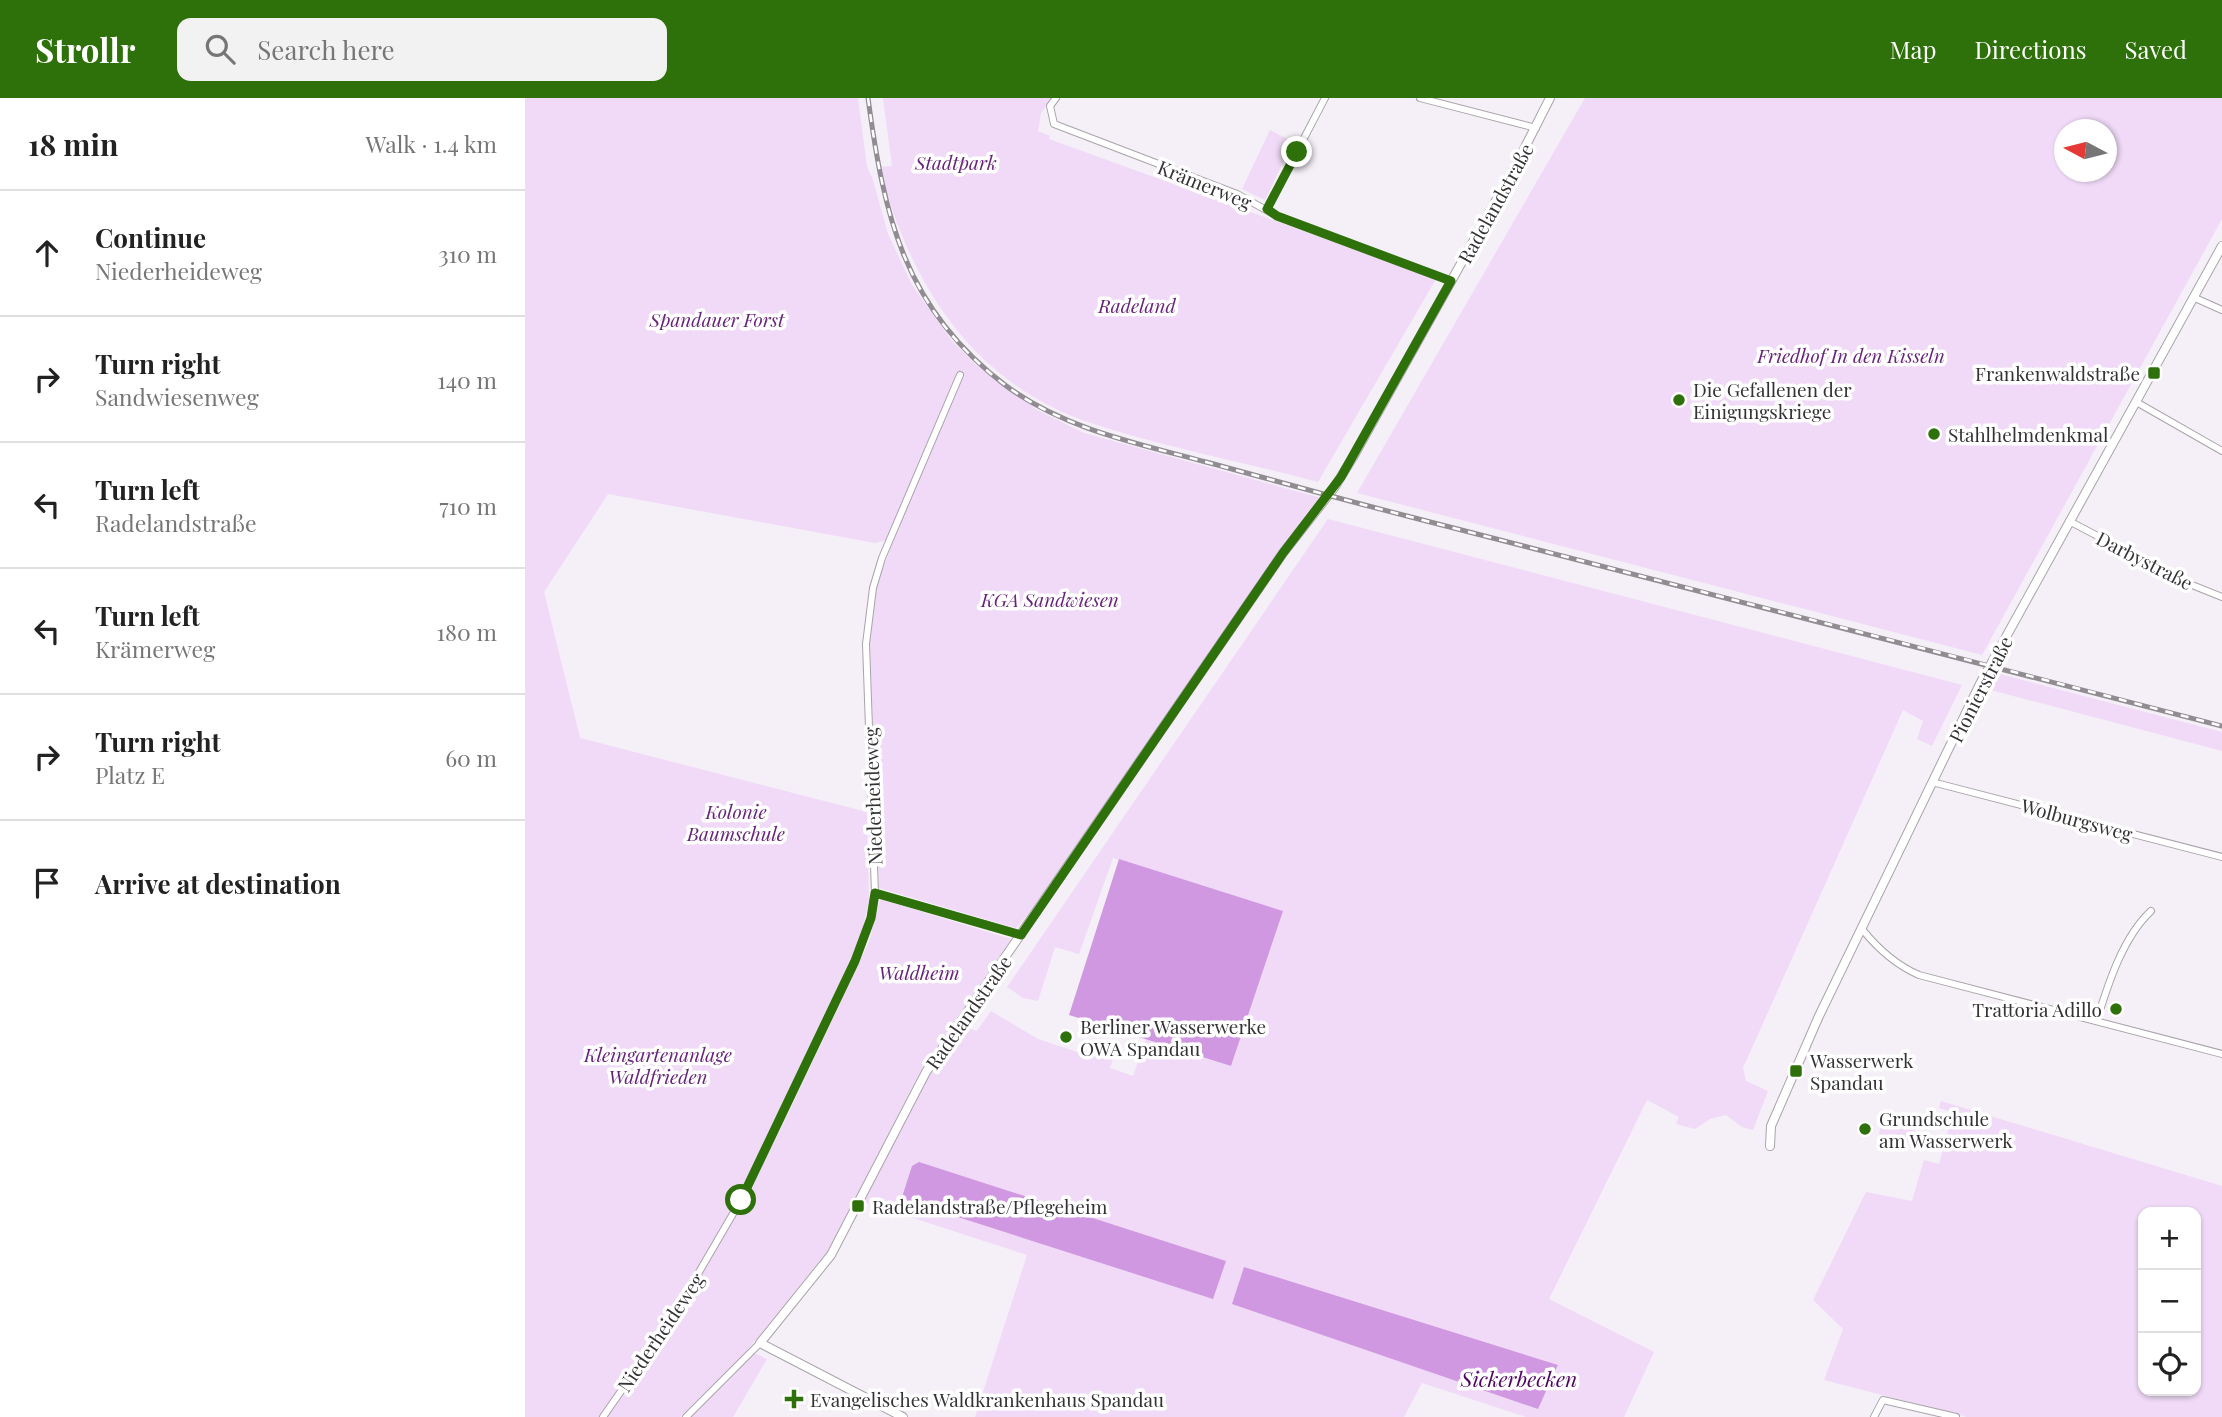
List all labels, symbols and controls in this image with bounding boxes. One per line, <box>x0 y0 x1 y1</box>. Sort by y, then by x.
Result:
search box <box>177 18 667 81</box>
text: Strollr <box>35 27 135 71</box>
icon: search <box>201 30 239 68</box>
text: Search here <box>257 32 395 67</box>
text: Map <box>1890 33 1936 65</box>
text: Directions <box>1974 33 2087 65</box>
text: Saved <box>2125 33 2187 65</box>
north arrow <box>2054 119 2117 182</box>
text: 18 min <box>28 124 118 164</box>
text: Walk · 1.4 km <box>366 128 497 159</box>
route end <box>1281 136 1312 167</box>
street label: Radelandstraße <box>1451 138 1539 268</box>
park label: Stadtpark <box>914 149 997 175</box>
street label: Krämerweg <box>1154 153 1256 215</box>
text: Continue <box>95 220 206 255</box>
icon: ahead <box>28 234 66 272</box>
text: 310 m <box>438 238 497 269</box>
text: Niederheideweg <box>95 255 262 286</box>
park label: Radeland <box>1097 292 1176 318</box>
park label: Spandauer Forst <box>649 306 786 332</box>
park label: Friedhof In den Kisseln <box>1756 342 1945 368</box>
text: Turn right <box>95 346 221 381</box>
icon: right <box>28 360 66 398</box>
place label: Frankenwaldstraße <box>1975 360 2140 386</box>
text: 140 m <box>437 364 497 395</box>
marker: Frankenwaldstraße <box>2146 365 2162 381</box>
place label: Die Gefallenen der Einigungskriege <box>1693 376 1852 424</box>
text: Sandwiesenweg <box>95 381 259 412</box>
marker: Die Gefallenen der Einigungskriege <box>1671 392 1687 408</box>
place label: Stahlhelmdenkmal <box>1948 421 2109 447</box>
marker: Stahlhelmdenkmal <box>1926 426 1942 442</box>
text: Turn left <box>95 472 200 507</box>
icon: left <box>28 486 66 524</box>
text: 710 m <box>439 490 497 521</box>
text: Radelandstraße <box>95 507 257 538</box>
street label: Darbystraße <box>2092 525 2198 595</box>
park label: KGA Sandwiesen <box>980 586 1119 612</box>
text: Turn left <box>95 598 200 633</box>
icon: left <box>28 612 66 650</box>
text: 180 m <box>437 616 497 647</box>
street label: Pionierstraße <box>1942 631 2018 747</box>
text: Krämerweg <box>95 633 215 664</box>
text: Turn right <box>95 724 221 759</box>
street label: Niederheideweg <box>857 727 887 865</box>
icon: right <box>28 738 66 776</box>
text: 60 m <box>445 742 497 773</box>
text: Platz E <box>95 759 165 790</box>
street label: Wolburgsweg <box>2017 791 2136 846</box>
park label: Kolonie Baumschule <box>686 798 785 846</box>
icon: arrive <box>28 864 66 902</box>
text: Arrive at destination <box>95 866 341 901</box>
street label: Radelandstraße <box>919 950 1017 1074</box>
park label: Waldheim <box>878 959 960 985</box>
place label: Trattoria Adillo <box>1972 996 2102 1022</box>
marker: Trattoria Adillo <box>2108 1001 2124 1017</box>
place label: Berliner Wasserwerke OWA Spandau <box>1080 1013 1266 1061</box>
marker: Berliner Wasserwerke OWA Spandau <box>1058 1029 1074 1045</box>
park label: Kleingartenanlage Waldfrieden <box>583 1041 732 1089</box>
place label: Wasserwerk Spandau <box>1809 1047 1914 1095</box>
marker: Wasserwerk Spandau <box>1788 1063 1804 1079</box>
place label: Grundschule am Wasserwerk <box>1879 1105 2013 1153</box>
marker: Grundschule am Wasserwerk <box>1857 1121 1873 1137</box>
route start <box>725 1184 756 1215</box>
place label: Radelandstraße/Pflegeheim <box>872 1193 1107 1219</box>
marker: Radelandstraße/Pflegeheim <box>850 1198 866 1214</box>
map controls <box>2138 1207 2201 1396</box>
button: + <box>2138 1207 2201 1270</box>
street label: Niederheideweg <box>611 1267 709 1397</box>
button: − <box>2138 1270 2201 1333</box>
button: locate <box>2138 1333 2201 1396</box>
water label: Sickerbecken <box>1460 1364 1577 1392</box>
place label: Evangelisches Waldkrankenhaus Spandau <box>810 1386 1164 1412</box>
marker: Evangelisches Waldkrankenhaus Spandau <box>784 1389 804 1409</box>

